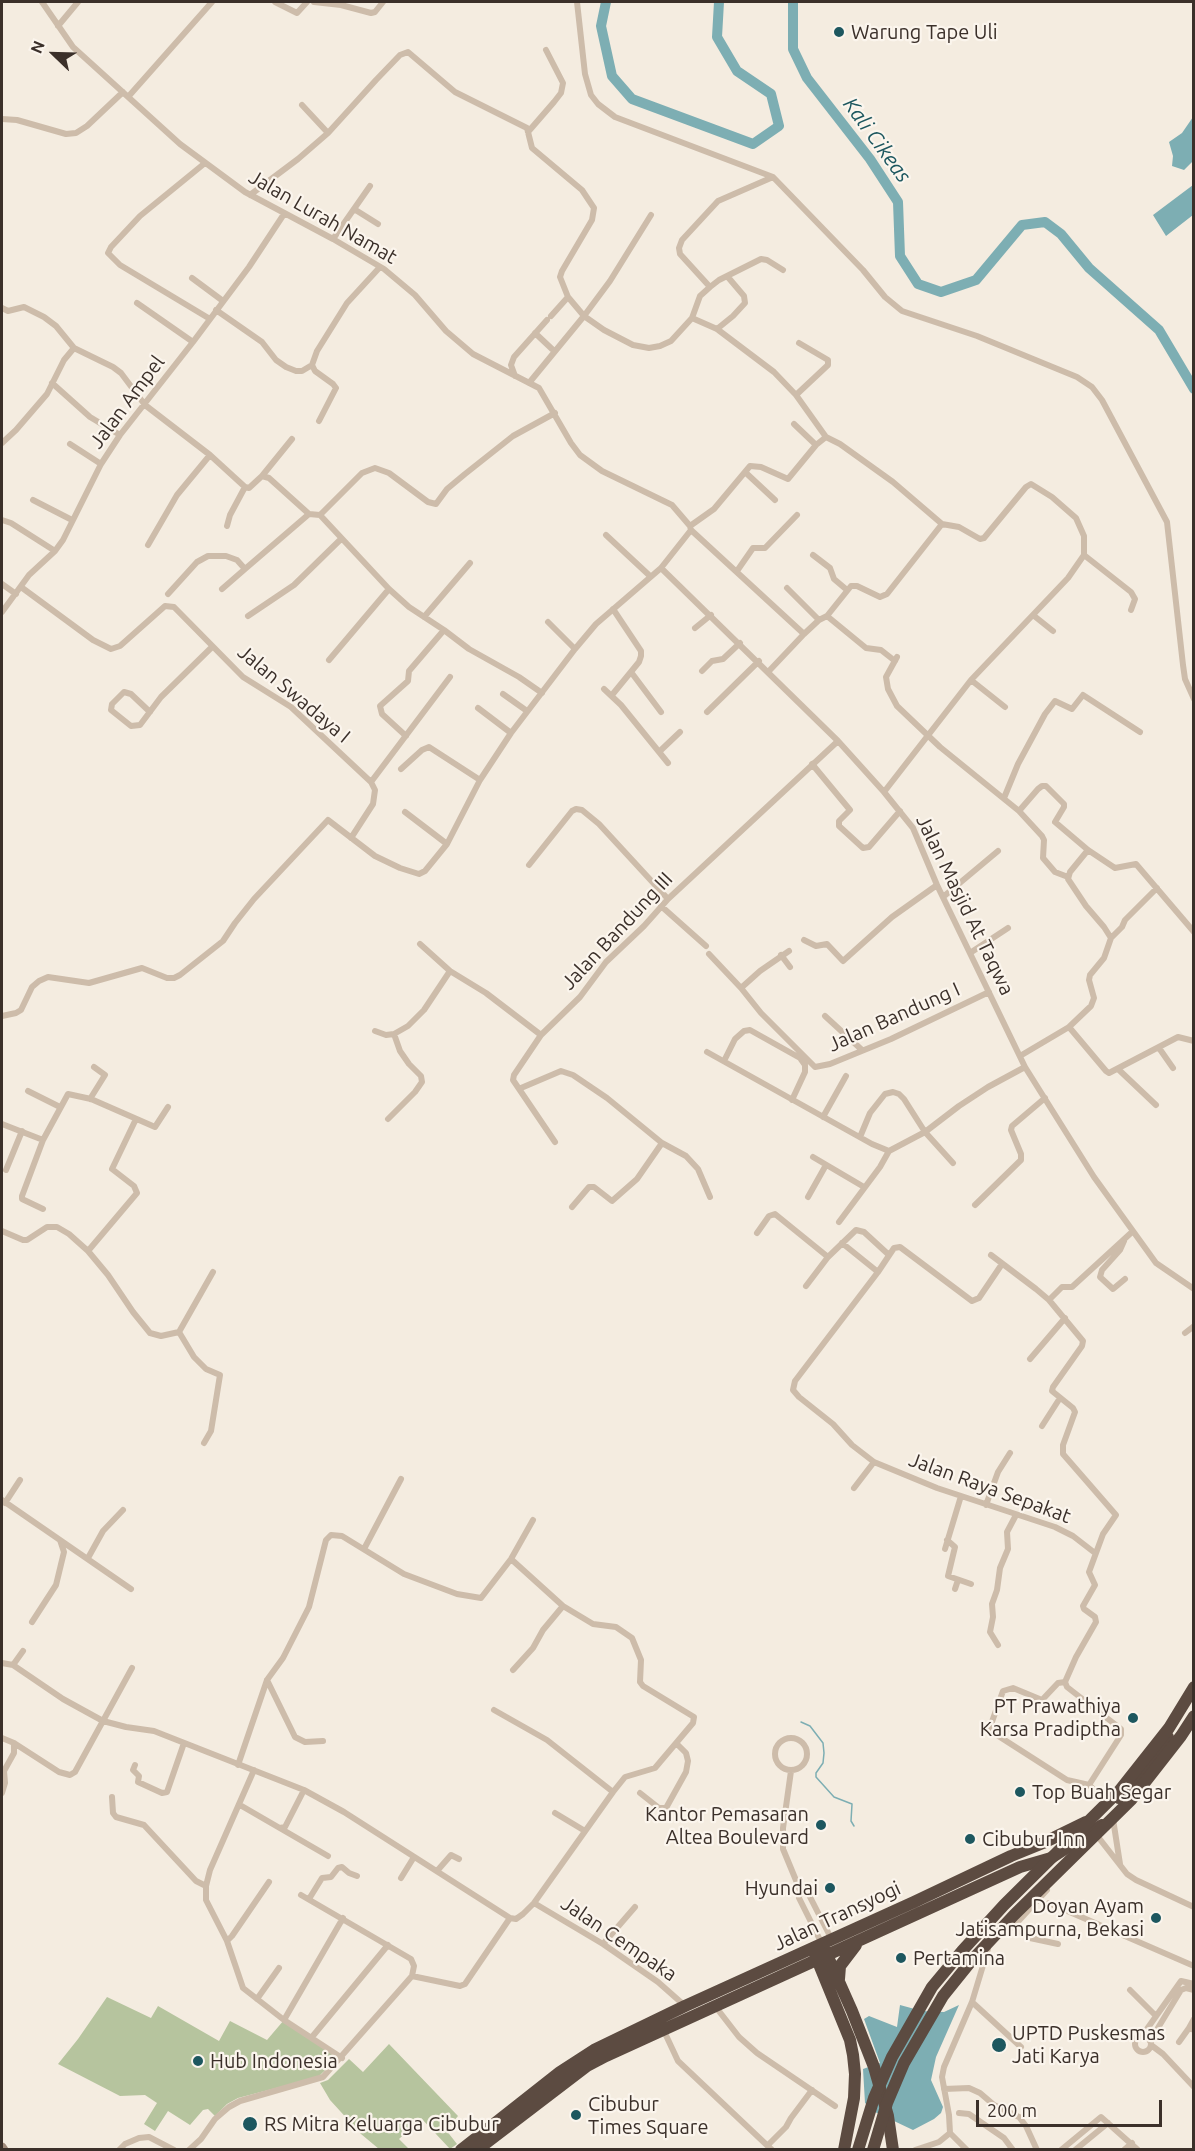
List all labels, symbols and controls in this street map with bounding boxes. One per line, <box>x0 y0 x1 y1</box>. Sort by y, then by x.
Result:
place label: Warung Tape Uli <box>851 20 998 44</box>
north arrow <box>24 24 84 84</box>
marker: Warung Tape Uli <box>832 25 846 39</box>
text: N <box>27 38 48 56</box>
water label: Kali Cikeas <box>838 93 916 187</box>
street label: Jalan Lurah Namat <box>245 165 401 269</box>
street label: Jalan Ampel <box>84 351 170 453</box>
street label: Jalan Swadaya I <box>233 640 355 748</box>
street label: Jalan Masjid At Taqwa <box>911 811 1019 999</box>
street label: Jalan Bandung III <box>556 867 678 995</box>
street label: Jalan Bandung I <box>824 977 964 1057</box>
street label: Jalan Raya Sepakat <box>906 1448 1074 1528</box>
place label: PT Prawathiya Karsa Pradiptha <box>980 1694 1121 1741</box>
marker: PT Prawathiya Karsa Pradiptha <box>1126 1711 1140 1725</box>
place label: Top Buah Segar <box>1032 1780 1171 1804</box>
marker: Top Buah Segar <box>1013 1785 1027 1799</box>
place label: Kantor Pemasaran Altea Boulevard <box>645 1802 809 1849</box>
marker: Kantor Pemasaran Altea Boulevard <box>814 1818 828 1832</box>
place label: Cibubur Inn <box>982 1827 1085 1851</box>
marker: Cibubur Inn <box>963 1832 977 1846</box>
place label: Hyundai <box>745 1876 818 1900</box>
street label: Jalan Transyogi <box>770 1876 904 1956</box>
marker: Hyundai <box>823 1881 837 1895</box>
street label: Jalan Cempaka <box>557 1891 681 1987</box>
place label: Doyan Ayam Jatisampurna, Bekasi <box>955 1894 1144 1941</box>
marker: Doyan Ayam Jatisampurna, Bekasi <box>1149 1911 1163 1925</box>
place label: Pertamina <box>913 1946 1005 1970</box>
marker: Pertamina <box>894 1951 908 1965</box>
place label: UPTD Puskesmas Jati Karya <box>1012 2021 1165 2068</box>
marker: UPTD Puskesmas Jati Karya <box>990 2036 1008 2054</box>
place label: Hub Indonesia <box>210 2049 338 2073</box>
marker: Hub Indonesia <box>191 2054 205 2068</box>
scale bar <box>979 2088 1165 2126</box>
place label: Cibubur Times Square <box>588 2092 708 2139</box>
text: 200 m <box>987 2100 1037 2120</box>
marker: Cibubur Times Square <box>569 2108 583 2122</box>
place label: RS Mitra Keluarga Cibubur <box>264 2112 499 2136</box>
marker: RS Mitra Keluarga Cibubur <box>241 2115 259 2133</box>

